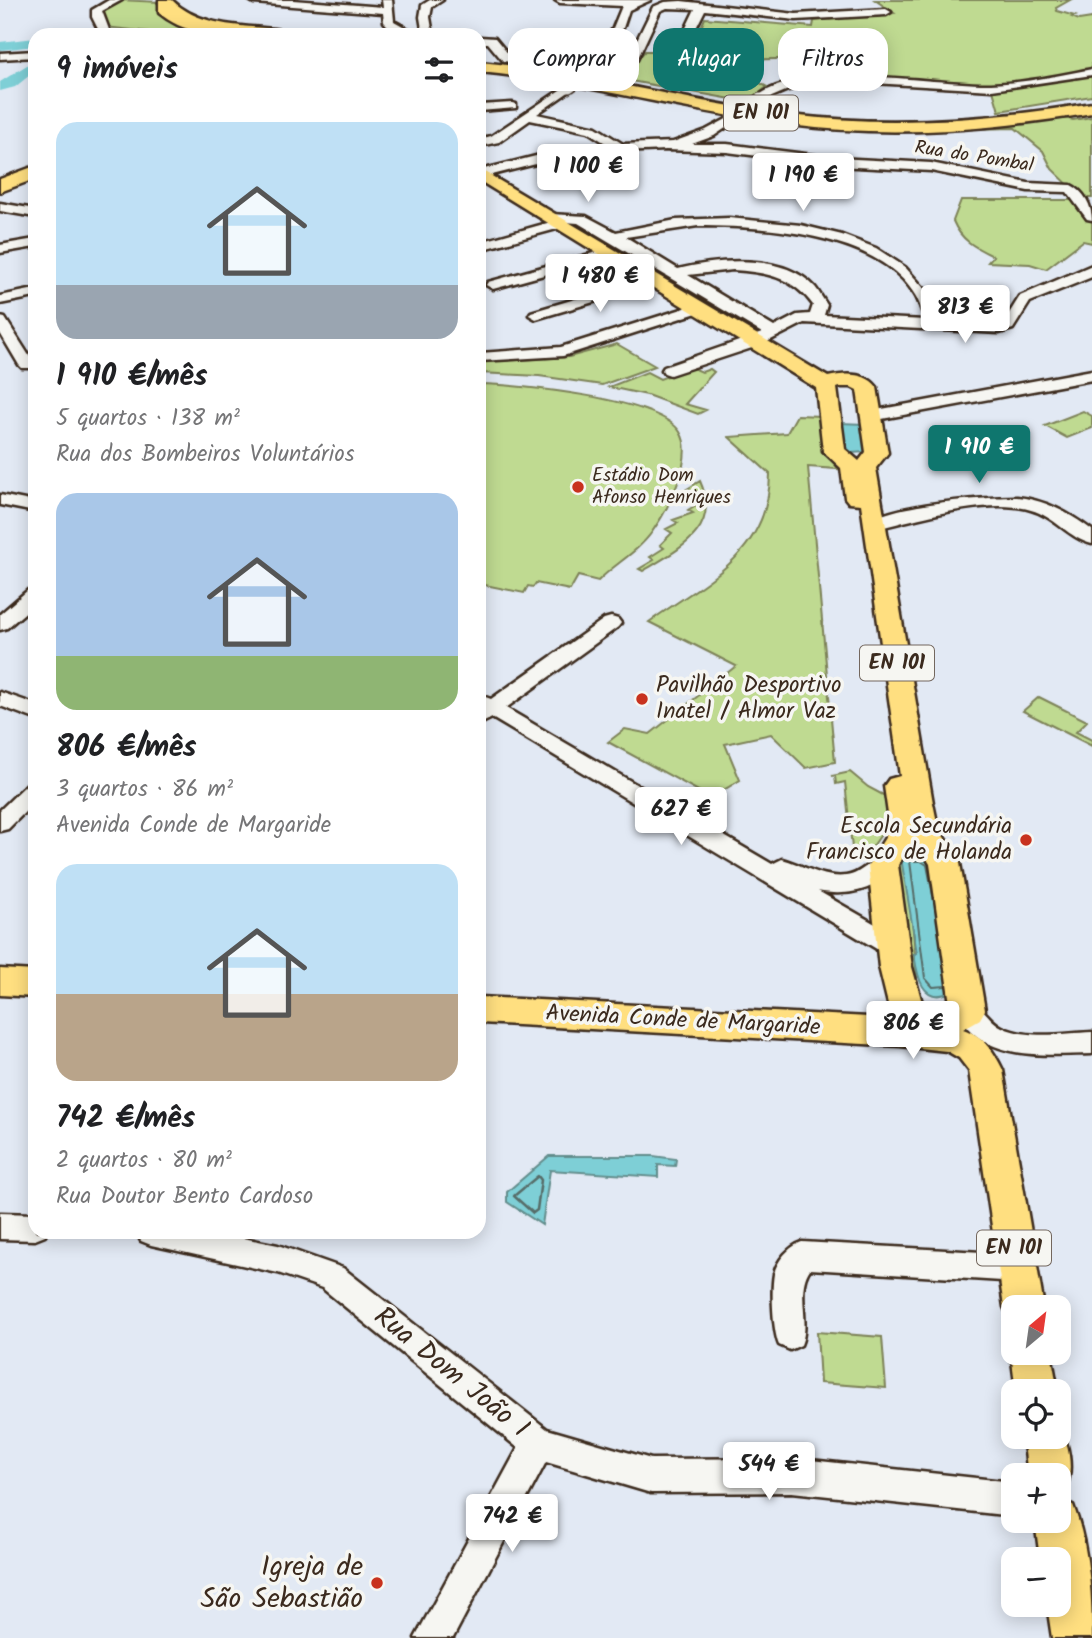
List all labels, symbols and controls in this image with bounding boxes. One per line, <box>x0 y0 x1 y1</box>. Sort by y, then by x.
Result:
chip: Comprar <box>508 28 639 91</box>
chip: Alugar <box>653 28 764 91</box>
chip: Filtros <box>778 28 888 91</box>
text: 9 imóveis <box>56 46 178 94</box>
icon: filters <box>420 51 458 89</box>
road number: EN 101 <box>724 96 798 130</box>
street label: Rua do Pombal <box>912 133 1036 181</box>
pin: 1 100 € <box>523 144 653 204</box>
text: 1 100 € <box>553 149 623 185</box>
pin: 1 190 € <box>738 154 868 213</box>
text: 1 190 € <box>768 158 838 194</box>
icon: home <box>194 168 320 294</box>
pin: 1 480 € <box>535 254 665 314</box>
text: 1 480 € <box>561 259 639 295</box>
pin: 813 € <box>916 286 1014 345</box>
text: 813 € <box>937 290 993 326</box>
text: 1 910 €/mês <box>56 353 207 401</box>
text: 5 quartos · 138 m² <box>56 401 240 437</box>
pin: 1 910 € <box>914 426 1044 485</box>
text: 1 910 € <box>944 430 1014 466</box>
text: Rua dos Bombeiros Voluntários <box>56 437 354 473</box>
place label: Estádio Dom Afonso Henriques <box>592 461 731 513</box>
marker: Estádio Dom Afonso Henriques <box>570 479 586 495</box>
icon: home <box>194 539 320 665</box>
road number: EN 101 <box>860 646 934 680</box>
place label: Pavilhão Desportivo Inatel / Almor Vaz <box>656 668 841 730</box>
marker: Pavilhão Desportivo Inatel / Almor Vaz <box>634 691 650 707</box>
text: 806 €/mês <box>56 724 197 772</box>
text: 3 quartos · 86 m² <box>56 772 233 808</box>
pin: 627 € <box>632 788 730 847</box>
text: 627 € <box>651 792 711 828</box>
text: Avenida Conde de Margaride <box>56 808 331 844</box>
place label: Escola Secundária Francisco de Holanda <box>806 809 1012 871</box>
marker: Escola Secundária Francisco de Holanda <box>1018 832 1034 848</box>
icon: home <box>194 910 320 1036</box>
street label: Avenida Conde de Margaride <box>545 996 821 1046</box>
pin: 806 € <box>864 1002 962 1061</box>
text: 806 € <box>882 1006 944 1042</box>
text: 742 €/mês <box>56 1095 195 1143</box>
text: 2 quartos · 80 m² <box>56 1143 232 1179</box>
text: Rua Doutor Bento Cardoso <box>56 1179 313 1215</box>
road number: EN 101 <box>977 1230 1051 1266</box>
north arrow <box>1001 1295 1071 1365</box>
map controls <box>1001 1295 1071 1617</box>
street label: Rua Dom João I <box>363 1296 539 1450</box>
button: locate <box>1001 1379 1071 1449</box>
pin: 544 € <box>720 1442 818 1502</box>
text: 544 € <box>739 1447 799 1483</box>
button: + <box>1001 1463 1071 1533</box>
pin: 742 € <box>463 1494 561 1554</box>
text: 742 € <box>482 1499 542 1535</box>
place label: Igreja de São Sebastião <box>200 1545 363 1622</box>
button: − <box>1001 1547 1071 1617</box>
marker: Igreja de São Sebastião <box>369 1575 385 1591</box>

